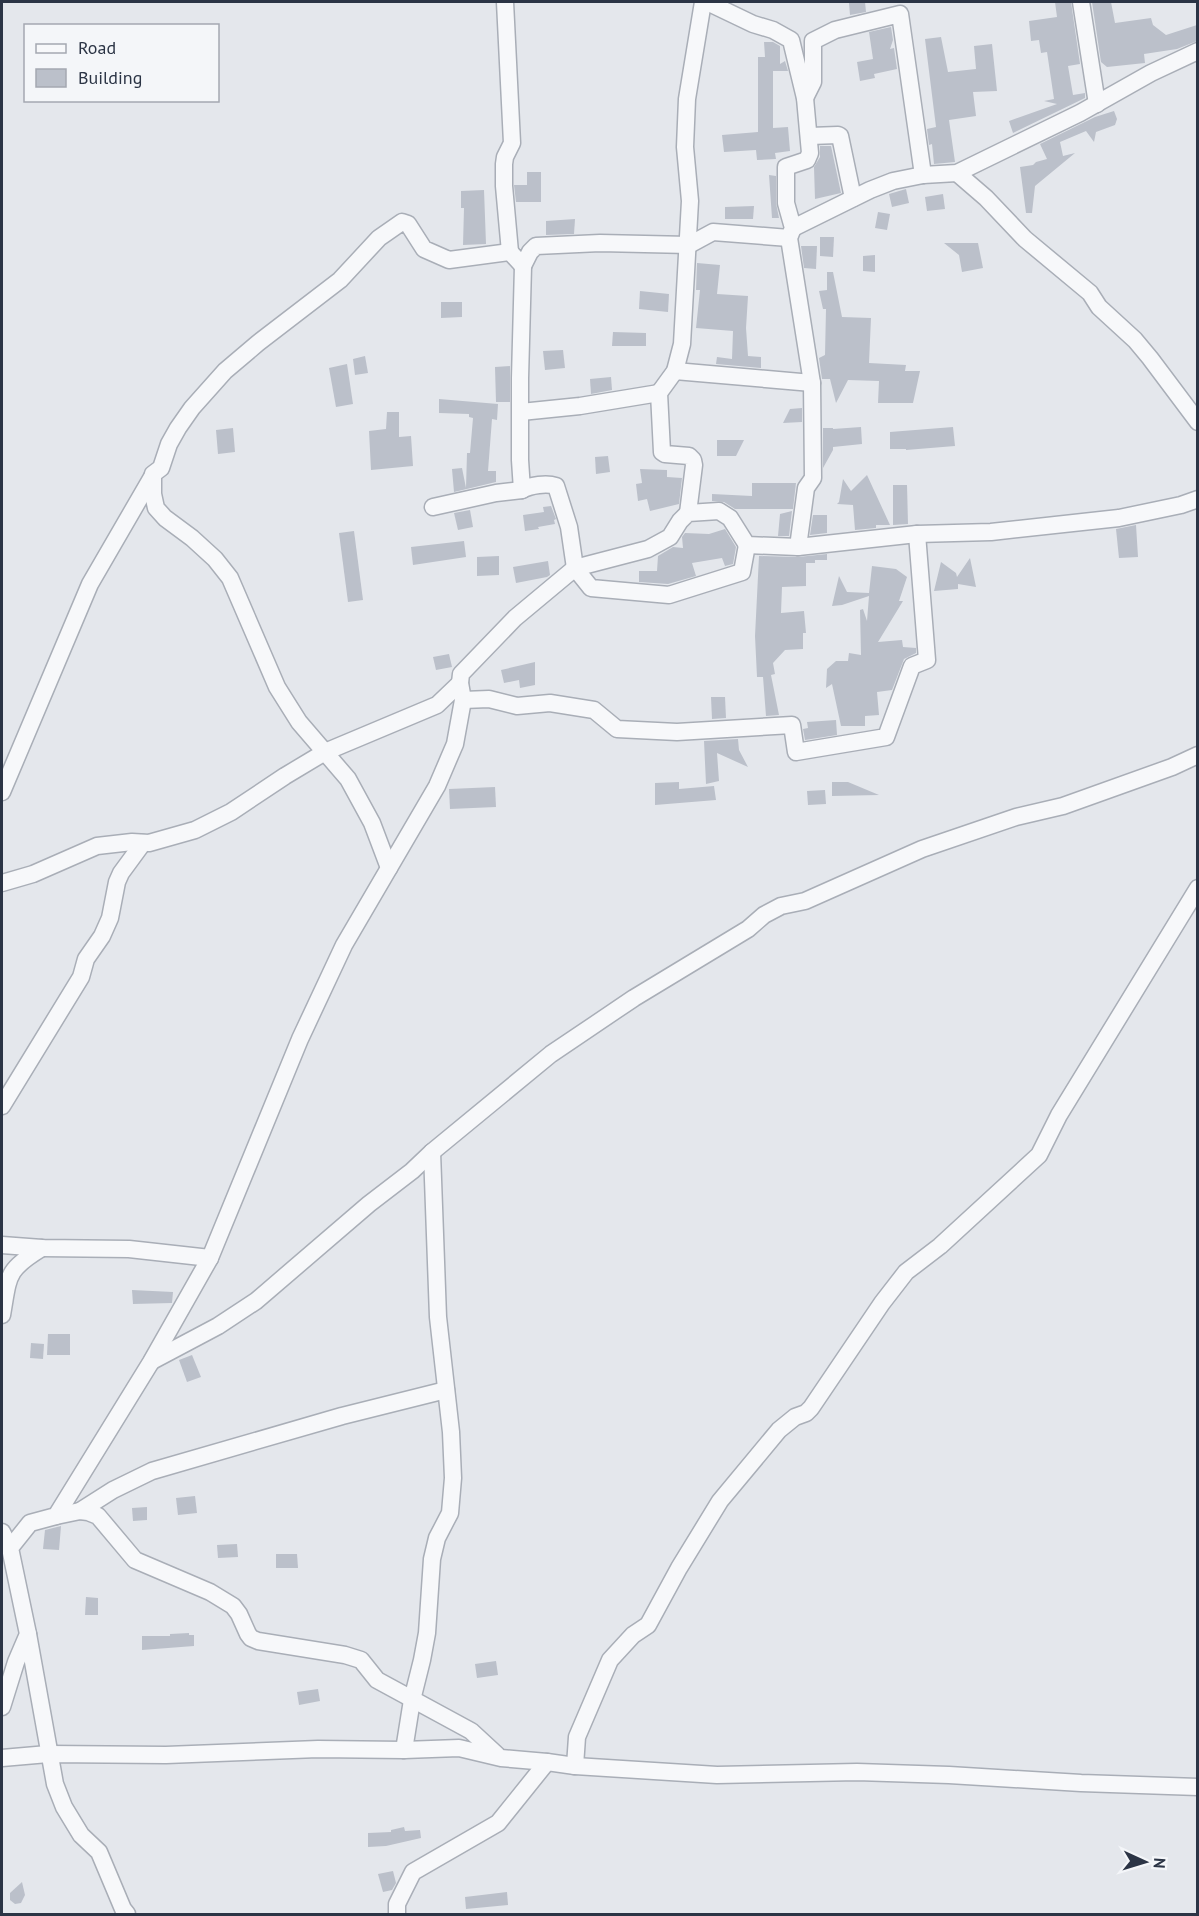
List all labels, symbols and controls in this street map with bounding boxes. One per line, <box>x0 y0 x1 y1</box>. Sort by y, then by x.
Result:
legend <box>24 24 219 102</box>
text: Road <box>78 36 116 59</box>
text: Building <box>78 66 142 89</box>
north arrow <box>1115 1832 1175 1892</box>
text: N <box>1150 1857 1170 1869</box>

